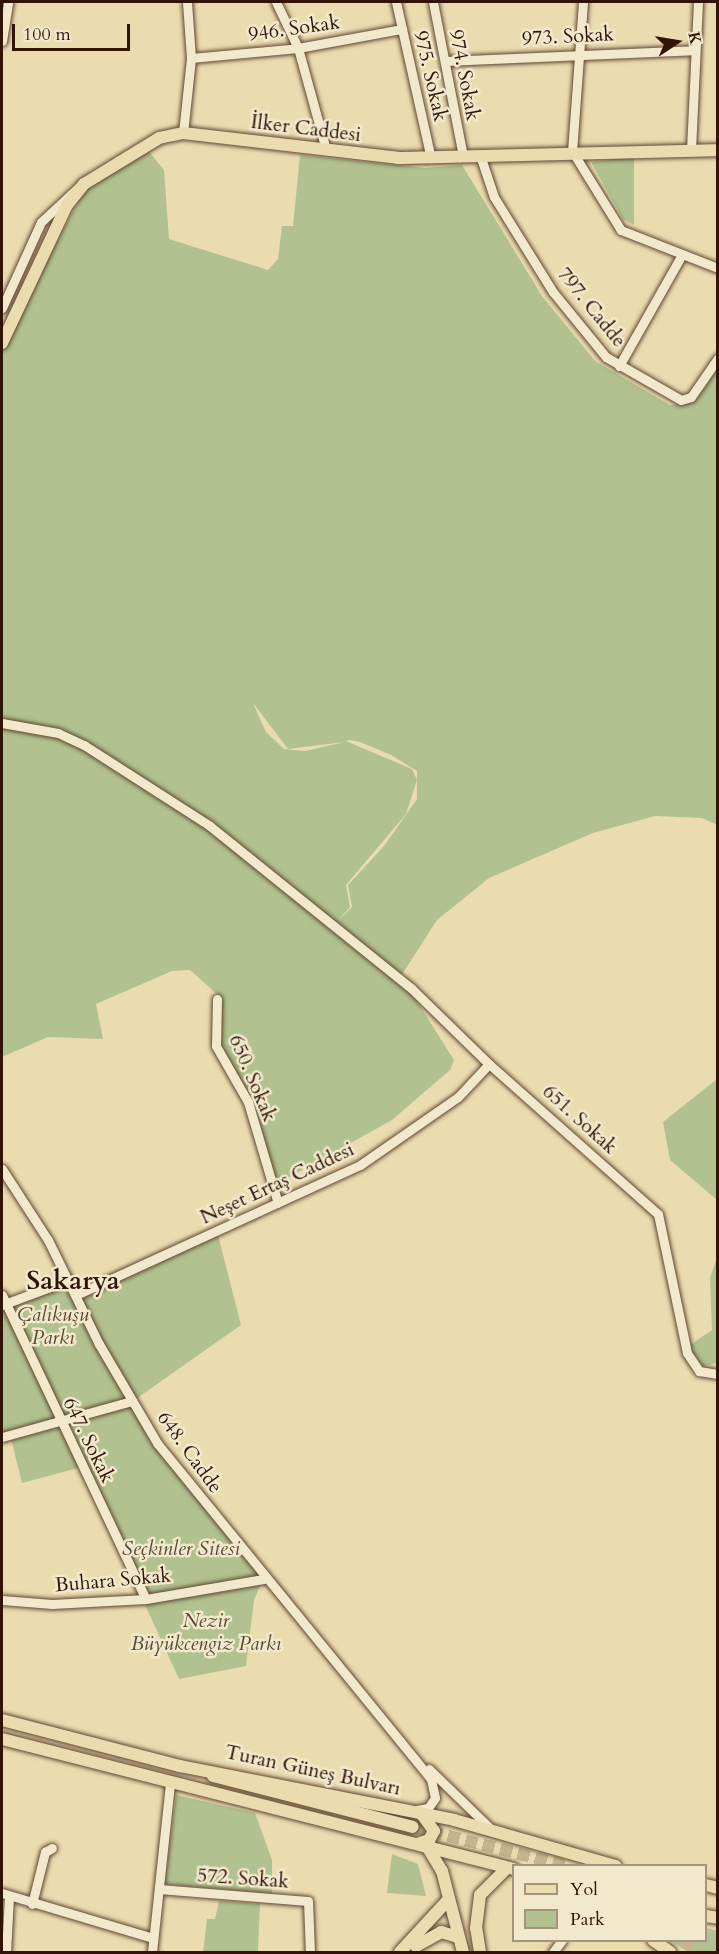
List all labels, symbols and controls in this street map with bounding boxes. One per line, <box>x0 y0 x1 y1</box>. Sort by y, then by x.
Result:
street label: 946. Sokak <box>247 10 341 46</box>
scale bar <box>15 12 134 50</box>
north arrow <box>647 12 707 72</box>
text: 100 m <box>23 22 71 47</box>
street label: 973. Sokak <box>521 22 615 50</box>
street label: 975. Sokak <box>409 28 453 124</box>
street label: 974. Sokak <box>444 28 486 122</box>
text: K <box>682 30 707 47</box>
street label: İlker Caddesi <box>249 109 363 147</box>
street label: 797. Cadde <box>553 262 631 352</box>
street label: 650. Sokak <box>224 1031 282 1125</box>
street label: 651. Sokak <box>538 1079 622 1159</box>
street label: Neşet Ertaş Caddesi <box>196 1137 358 1229</box>
district label: Sakarya <box>26 1265 120 1297</box>
park label: Çalıkuşu Parkı <box>17 1303 89 1350</box>
street label: 647. Sokak <box>58 1393 120 1487</box>
street label: 648. Cadde <box>152 1406 228 1498</box>
park label: Seçkinler Sitesi <box>122 1536 240 1560</box>
street label: Buhara Sokak <box>54 1563 172 1597</box>
park label: Nezir Büyükcengiz Parkı <box>131 1608 281 1655</box>
street label: Turan Güneş Bulvarı <box>223 1740 403 1800</box>
street label: 572. Sokak <box>196 1863 290 1893</box>
legend <box>512 1864 707 1942</box>
text: Yol <box>570 1877 598 1902</box>
text: Park <box>570 1907 605 1932</box>

